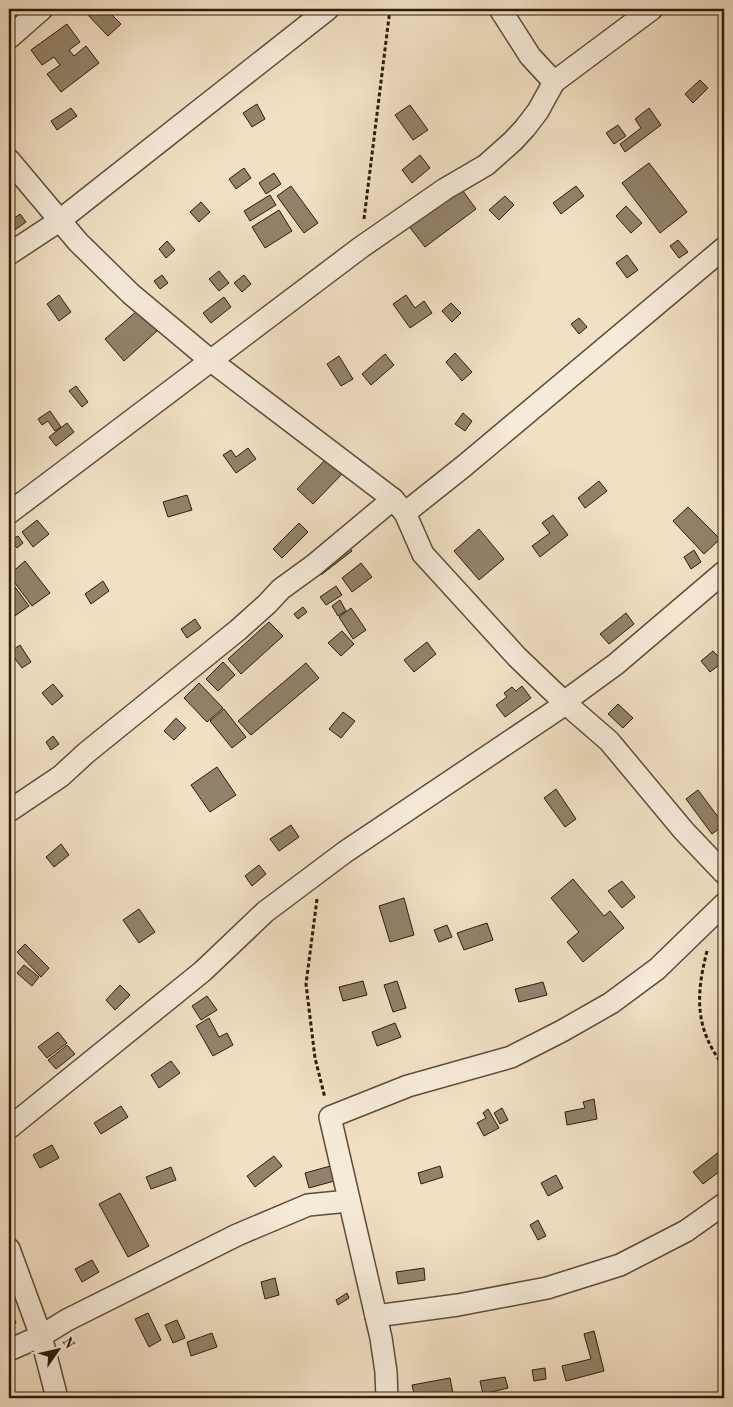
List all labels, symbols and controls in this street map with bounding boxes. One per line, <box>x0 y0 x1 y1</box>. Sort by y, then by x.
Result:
north arrow <box>32 1324 82 1374</box>
text: N <box>59 1335 77 1352</box>

